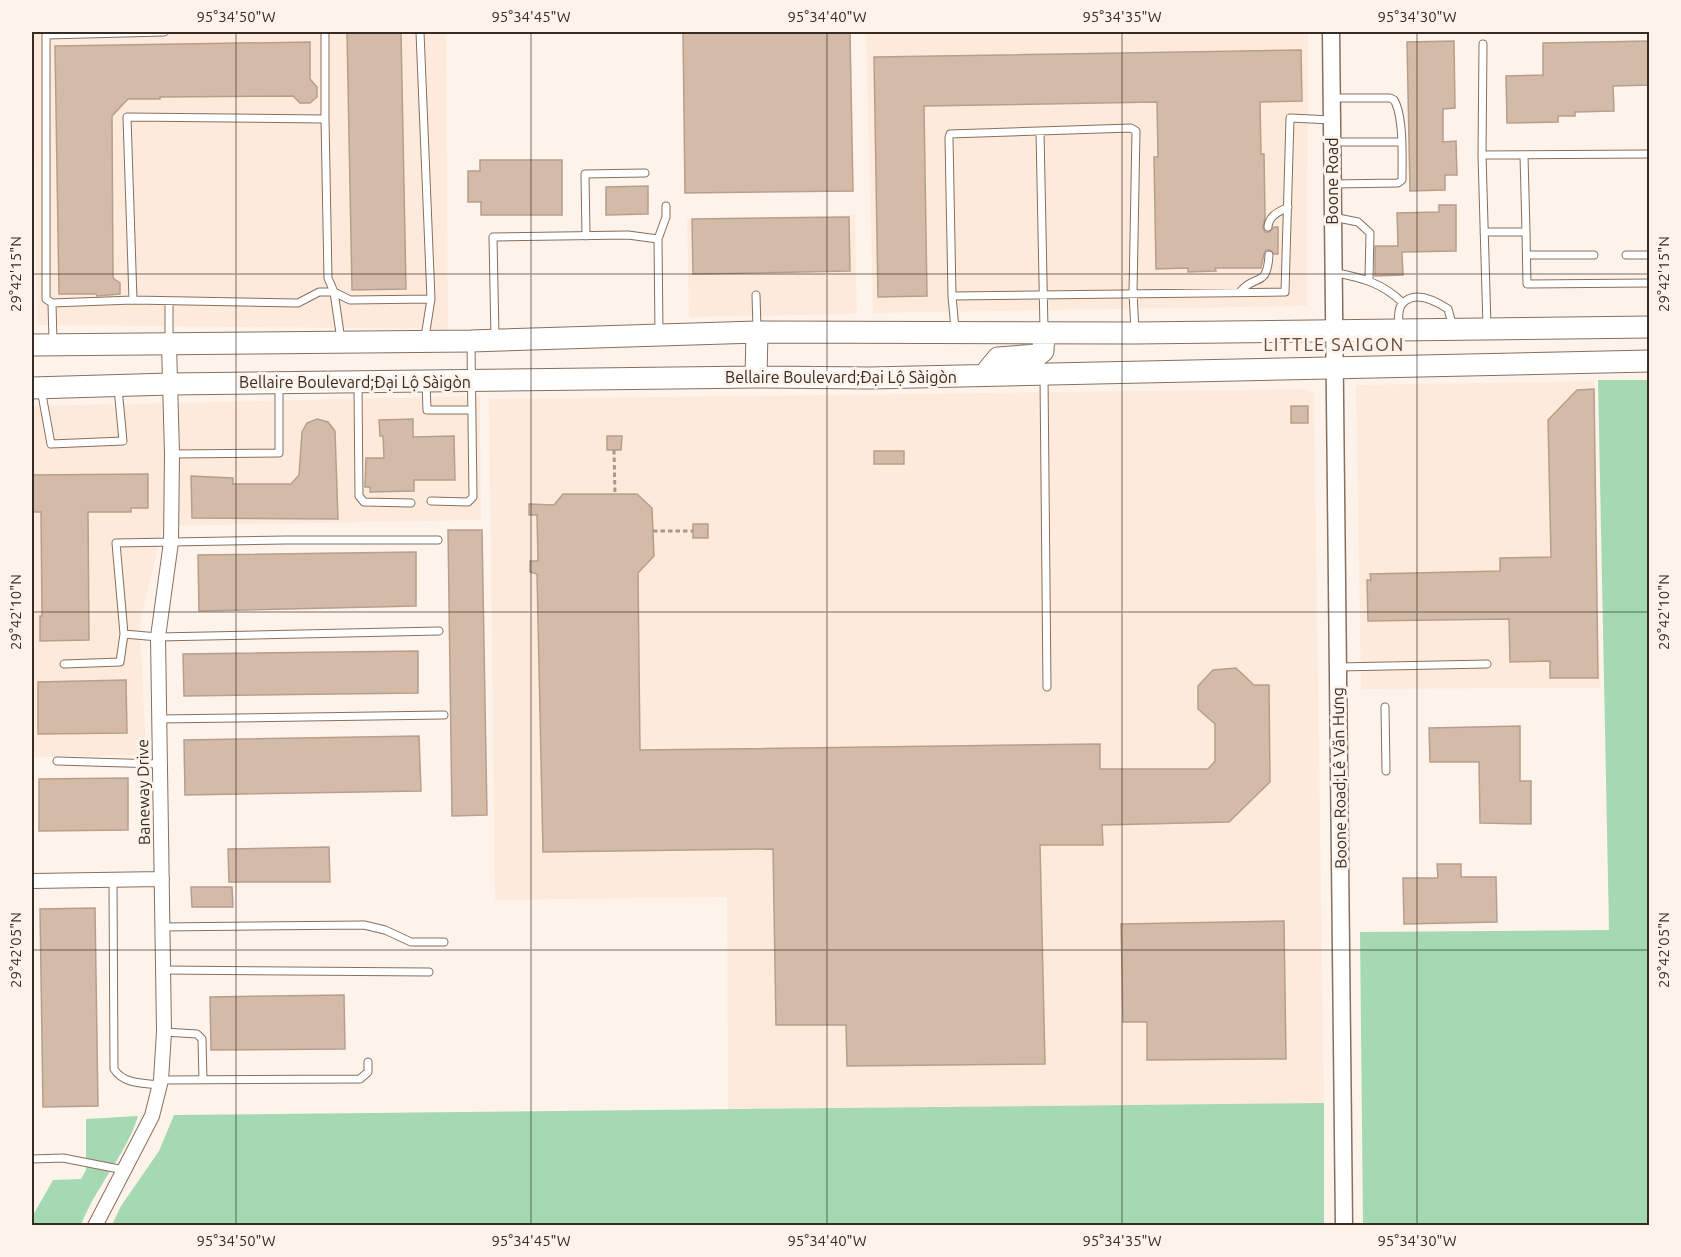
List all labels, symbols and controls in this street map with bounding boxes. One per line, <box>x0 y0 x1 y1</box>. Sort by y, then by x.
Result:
text: 95°34'50"W <box>196 8 276 25</box>
text: 95°34'45"W <box>491 8 571 25</box>
text: 95°34'40"W <box>787 8 867 25</box>
text: 95°34'35"W <box>1082 8 1162 25</box>
text: 95°34'30"W <box>1377 8 1457 25</box>
street label: Boone Road <box>1323 137 1341 225</box>
text: 29°42'15"N <box>7 236 24 312</box>
text: 29°42'15"N <box>1655 236 1672 312</box>
district label: LITTLE SAIGON <box>1263 334 1405 354</box>
street label: Bellaire Boulevard;Đại Lộ Sàigòn <box>725 368 957 386</box>
street label: Bellaire Boulevard;Đại Lộ Sàigòn <box>239 373 471 391</box>
text: 29°42'10"N <box>7 574 24 650</box>
text: 29°42'10"N <box>1655 574 1672 650</box>
street label: Boone Road;Lê Văn Hưng <box>1328 687 1350 869</box>
street label: Baneway Drive <box>133 739 153 845</box>
text: 29°42'05"N <box>7 912 24 988</box>
text: 29°42'05"N <box>1655 912 1672 988</box>
text: 95°34'50"W <box>196 1232 276 1249</box>
text: 95°34'45"W <box>491 1232 571 1249</box>
text: 95°34'40"W <box>787 1232 867 1249</box>
text: 95°34'35"W <box>1082 1232 1162 1249</box>
text: 95°34'30"W <box>1377 1232 1457 1249</box>

